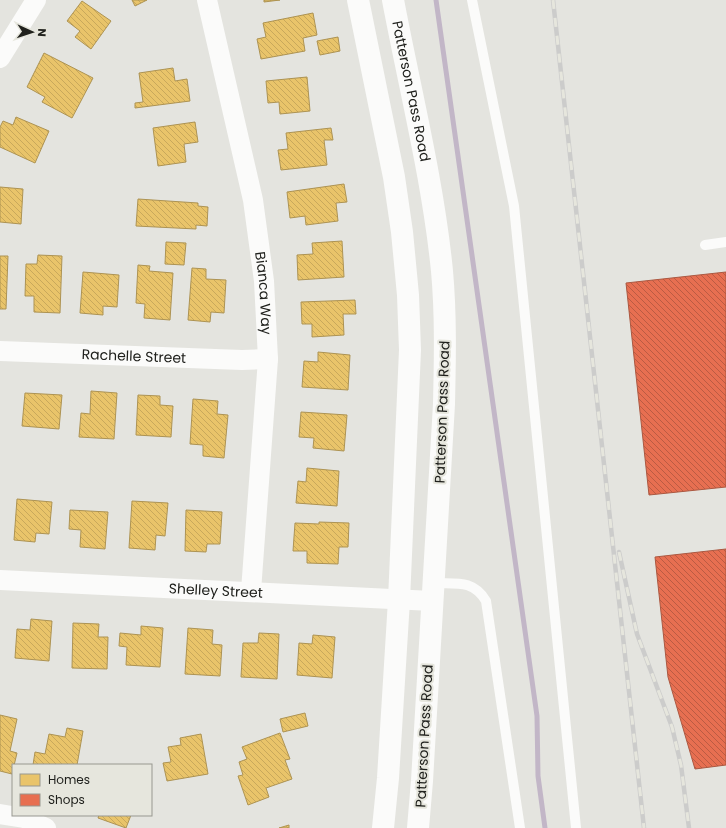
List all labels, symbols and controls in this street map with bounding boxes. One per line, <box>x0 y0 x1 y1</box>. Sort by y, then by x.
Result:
north arrow <box>12 12 52 52</box>
street label: Patterson Pass Road <box>387 19 435 163</box>
text: N <box>34 28 50 37</box>
street label: Bianca Way <box>250 250 277 335</box>
street label: Patterson Pass Road <box>430 340 454 484</box>
street label: Rachelle Street <box>81 344 187 368</box>
street label: Shelley Street <box>168 578 263 603</box>
street label: Patterson Pass Road <box>410 664 438 808</box>
legend <box>12 764 152 816</box>
text: Homes <box>48 771 90 788</box>
text: Shops <box>48 791 85 808</box>

